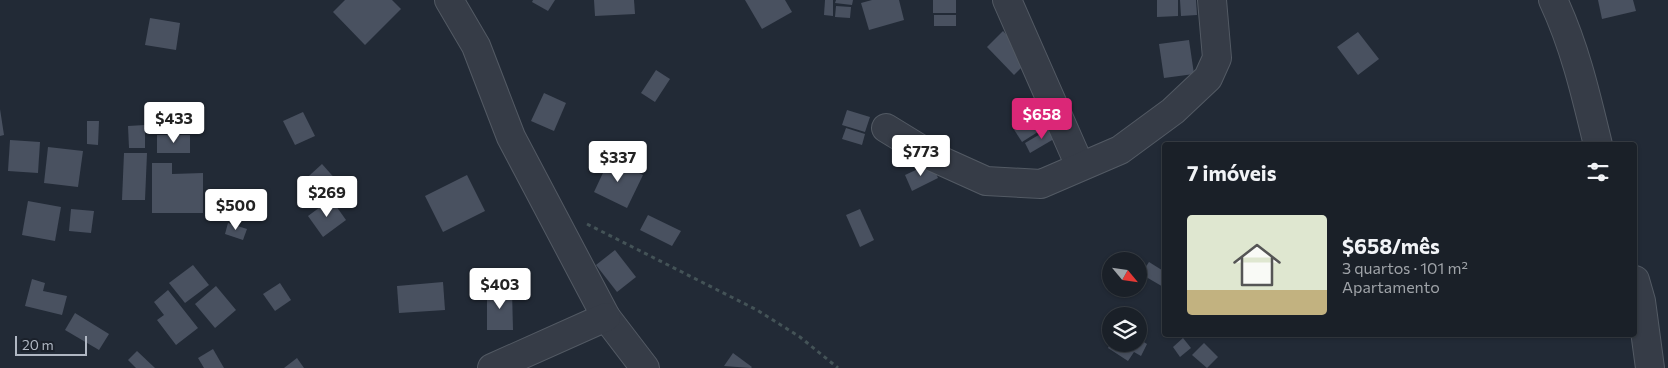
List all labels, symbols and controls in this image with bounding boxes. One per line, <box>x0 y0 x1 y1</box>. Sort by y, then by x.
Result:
pin: $658 <box>1012 98 1072 140</box>
pin: $433 <box>144 102 204 144</box>
text: $658 <box>1023 104 1061 123</box>
text: $433 <box>155 108 193 127</box>
pin: $773 <box>891 134 951 177</box>
pin: $337 <box>588 140 648 183</box>
text: $773 <box>903 141 939 160</box>
text: $337 <box>600 147 636 166</box>
icon: filters <box>1584 158 1612 186</box>
text: 7 imóveis <box>1187 160 1276 185</box>
pin: $269 <box>297 176 357 218</box>
text: $269 <box>308 182 346 201</box>
pin: $500 <box>206 188 266 231</box>
text: $500 <box>216 195 256 214</box>
text: $658/mês <box>1342 233 1440 258</box>
icon: home <box>1227 235 1287 295</box>
north arrow <box>1102 252 1148 298</box>
map controls <box>1102 252 1147 352</box>
text: 3 quartos · 101 m² <box>1342 258 1468 277</box>
pin: $403 <box>470 268 530 310</box>
text: $403 <box>481 274 519 293</box>
text: Apartamento <box>1342 277 1440 296</box>
button: layers <box>1102 307 1147 352</box>
scale bar <box>15 333 88 356</box>
text: 20 m <box>22 336 54 353</box>

